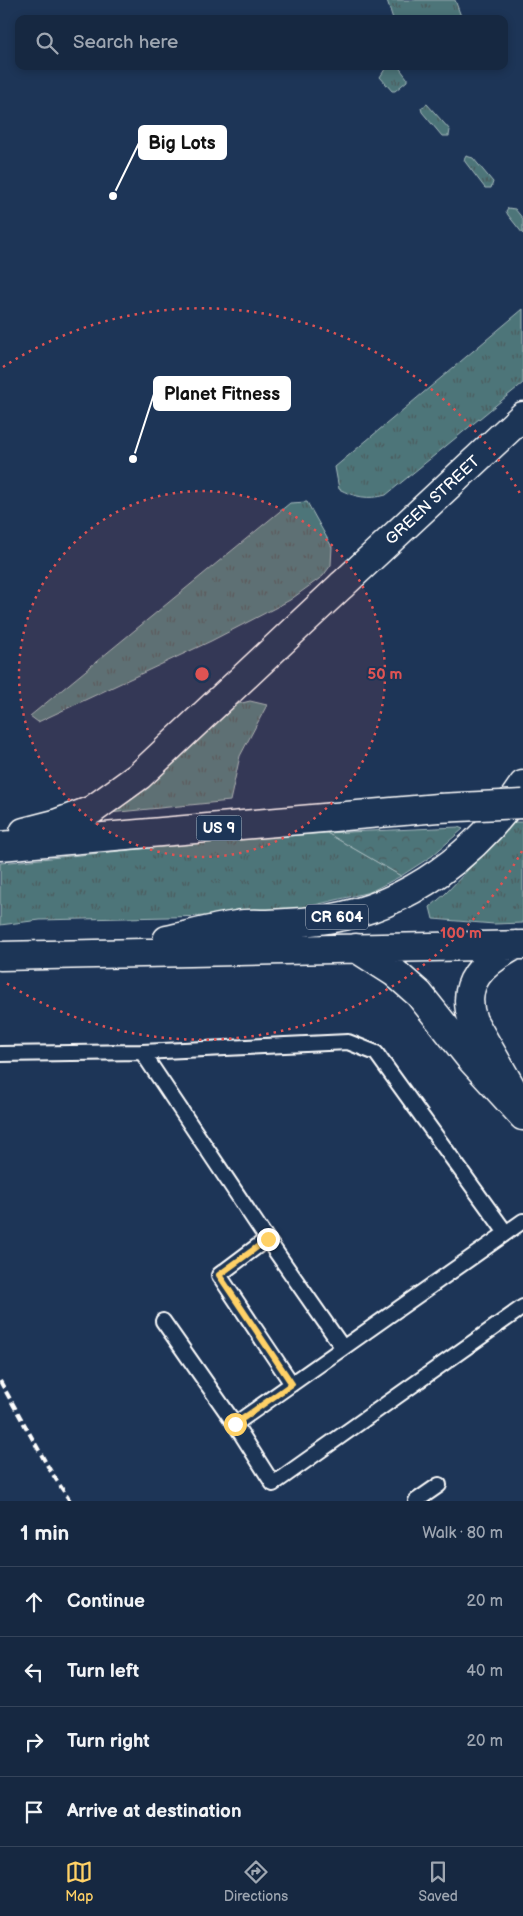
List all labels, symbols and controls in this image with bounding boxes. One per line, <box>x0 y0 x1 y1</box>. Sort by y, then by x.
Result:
search box <box>15 15 508 70</box>
icon: search <box>33 29 61 57</box>
text: Search here <box>73 31 178 54</box>
callout: Big Lots <box>139 126 226 159</box>
text: Big Lots <box>148 133 216 154</box>
callout: Planet Fitness <box>154 377 290 410</box>
text: Planet Fitness <box>164 384 280 405</box>
street label: GREEN STREET <box>382 452 484 549</box>
centre of rings <box>193 665 211 683</box>
text: 50 m <box>368 665 403 684</box>
road number: US 9 <box>196 816 242 840</box>
road number: CR 604 <box>306 904 368 930</box>
text: 100 m <box>440 924 482 943</box>
route end <box>257 1228 280 1251</box>
route start <box>224 1413 247 1436</box>
text: 1 min <box>20 1521 69 1546</box>
text: Walk · 80 m <box>422 1524 503 1543</box>
icon: ahead <box>20 1588 48 1616</box>
text: Continue <box>67 1590 145 1613</box>
text: 20 m <box>467 1592 503 1611</box>
icon: left <box>20 1658 48 1686</box>
text: Turn left <box>67 1660 139 1683</box>
text: 40 m <box>466 1662 503 1681</box>
icon: right <box>20 1728 48 1756</box>
text: Turn right <box>67 1730 150 1753</box>
text: 20 m <box>467 1732 503 1751</box>
icon: arrive <box>20 1798 48 1826</box>
text: Arrive at destination <box>67 1800 242 1823</box>
tab: Map <box>65 1858 93 1905</box>
tab: Directions <box>224 1858 288 1905</box>
tab: Saved <box>418 1858 458 1905</box>

